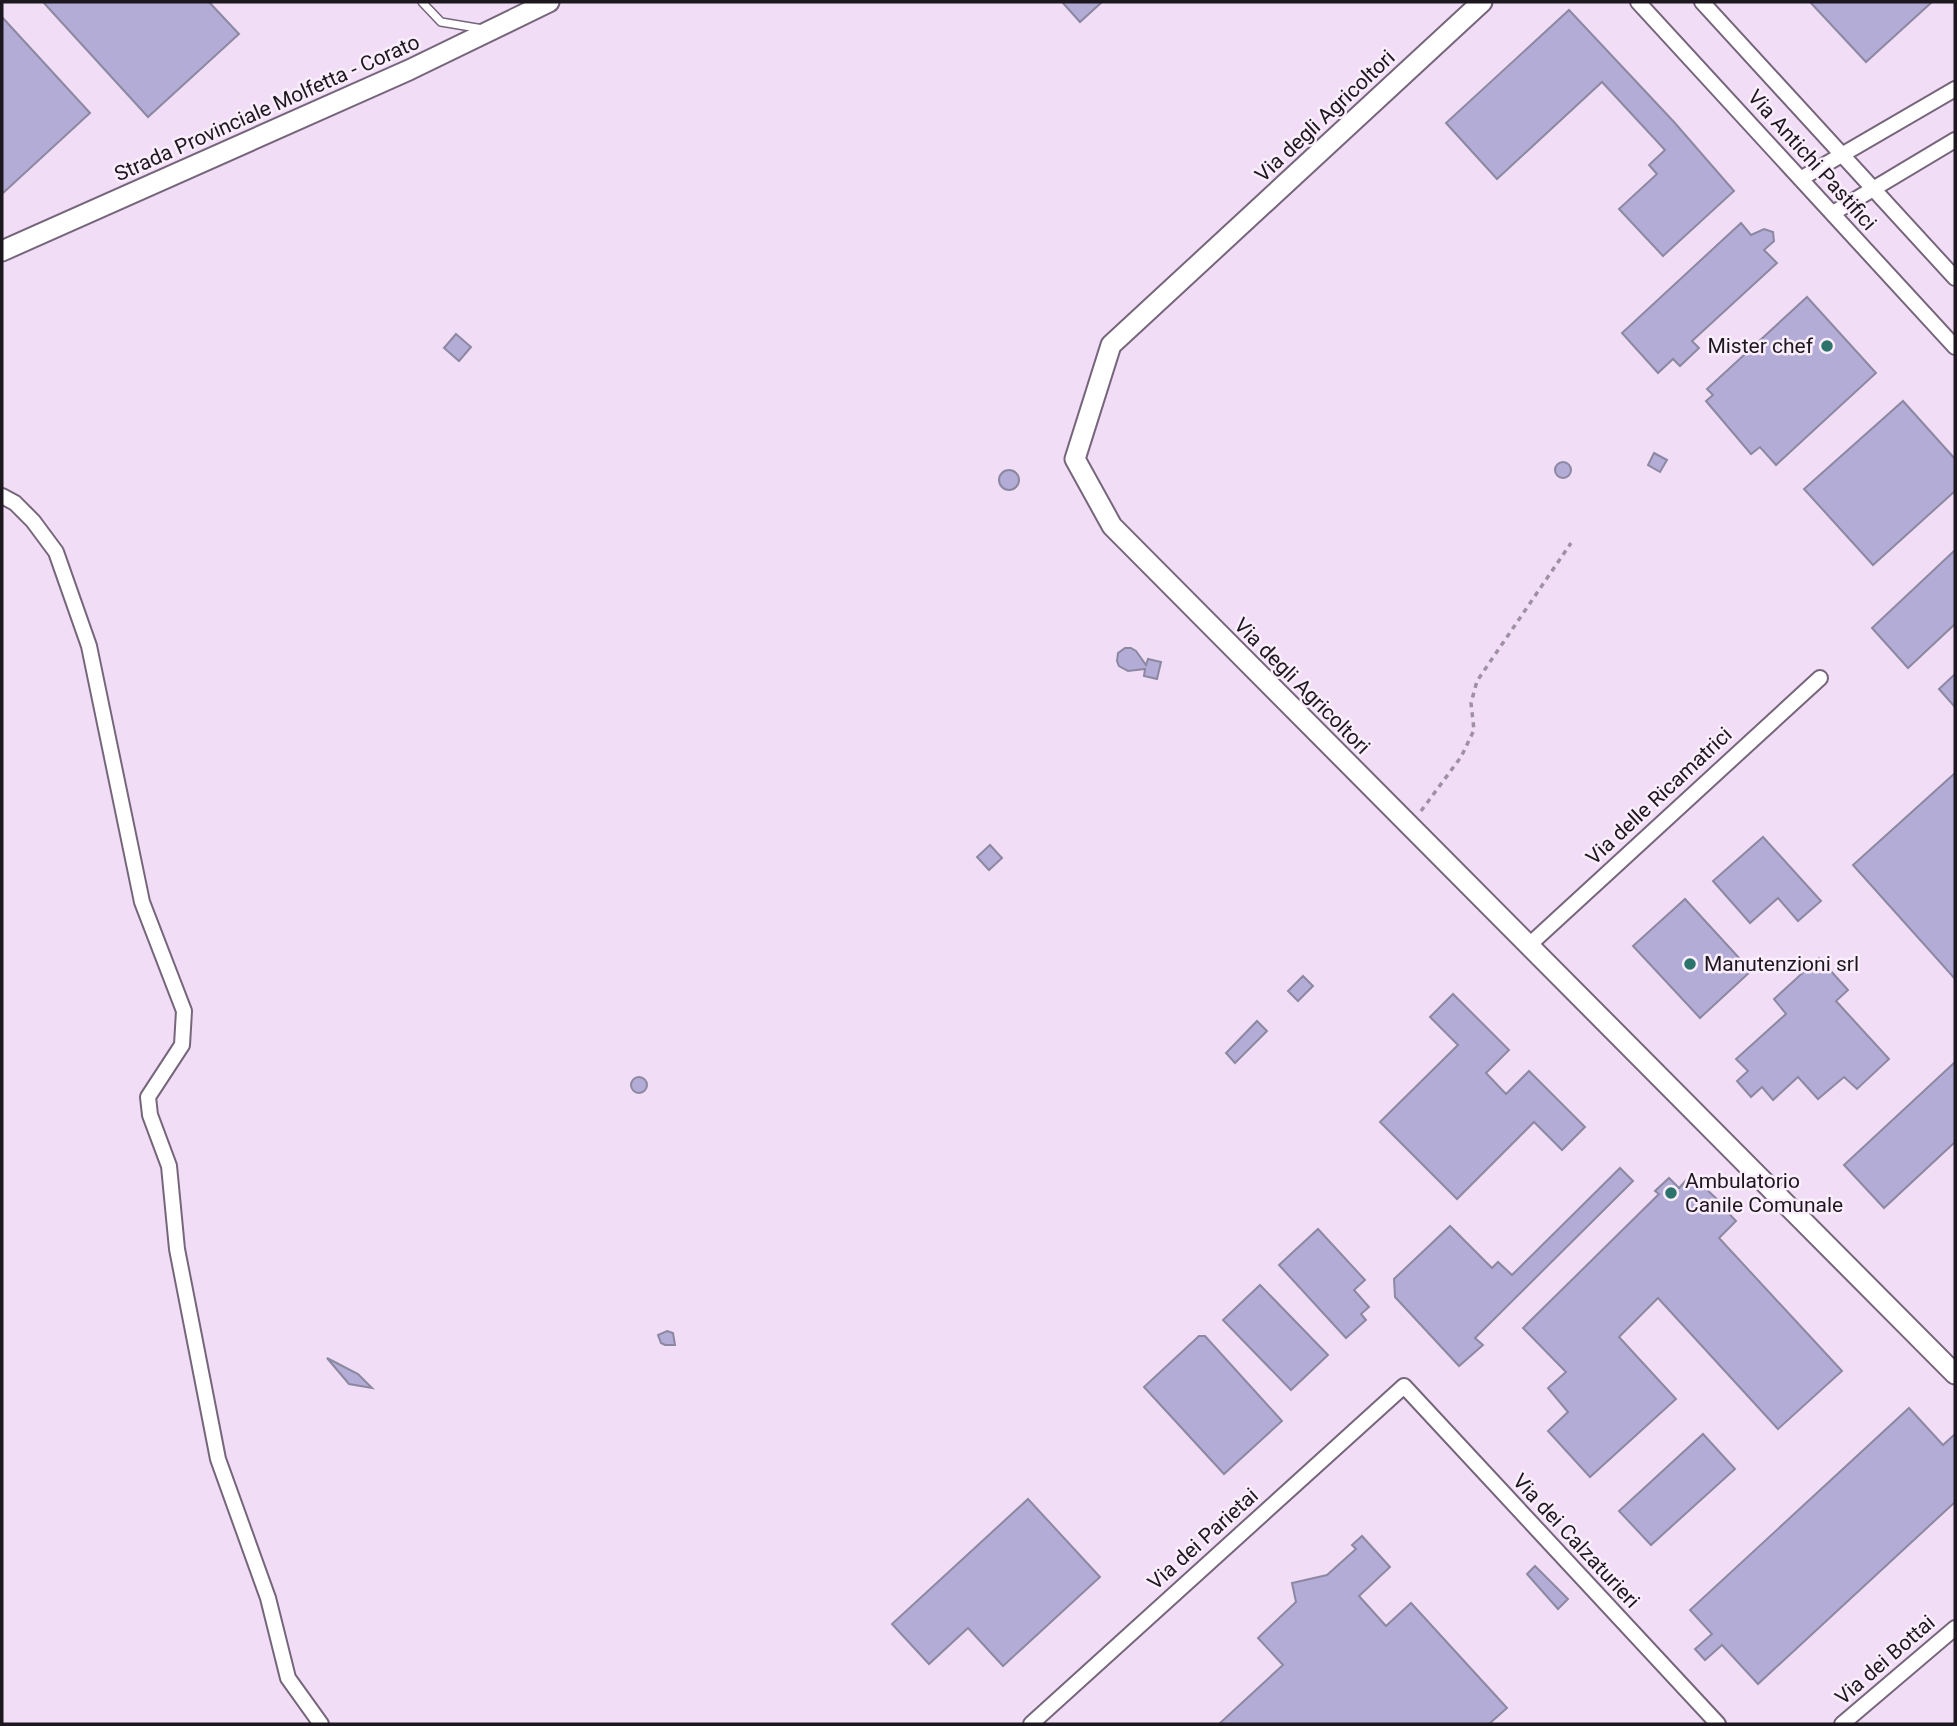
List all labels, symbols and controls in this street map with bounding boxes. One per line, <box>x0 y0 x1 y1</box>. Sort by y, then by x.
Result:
street label: Strada Provinciale Molfetta - Corato <box>111 30 423 186</box>
street label: Via degli Agricoltori <box>1250 45 1400 187</box>
street label: Via Antichi Pastifici <box>1743 85 1881 235</box>
place label: Mister chef <box>1707 334 1814 358</box>
marker: Mister chef <box>1819 338 1835 354</box>
street label: Via degli Agricoltori <box>1229 613 1375 759</box>
street label: Via delle Ricamatrici <box>1581 722 1737 870</box>
place label: Manutenzioni srl <box>1704 952 1859 976</box>
marker: Manutenzioni srl <box>1682 956 1698 972</box>
place label: Ambulatorio Canile Comunale <box>1685 1169 1843 1217</box>
marker: Ambulatorio Canile Comunale <box>1663 1185 1679 1201</box>
street label: Via dei Calzaturieri <box>1508 1469 1644 1613</box>
street label: Via dei Parietai <box>1143 1483 1263 1595</box>
street label: Via dei Bottai <box>1830 1610 1940 1710</box>

